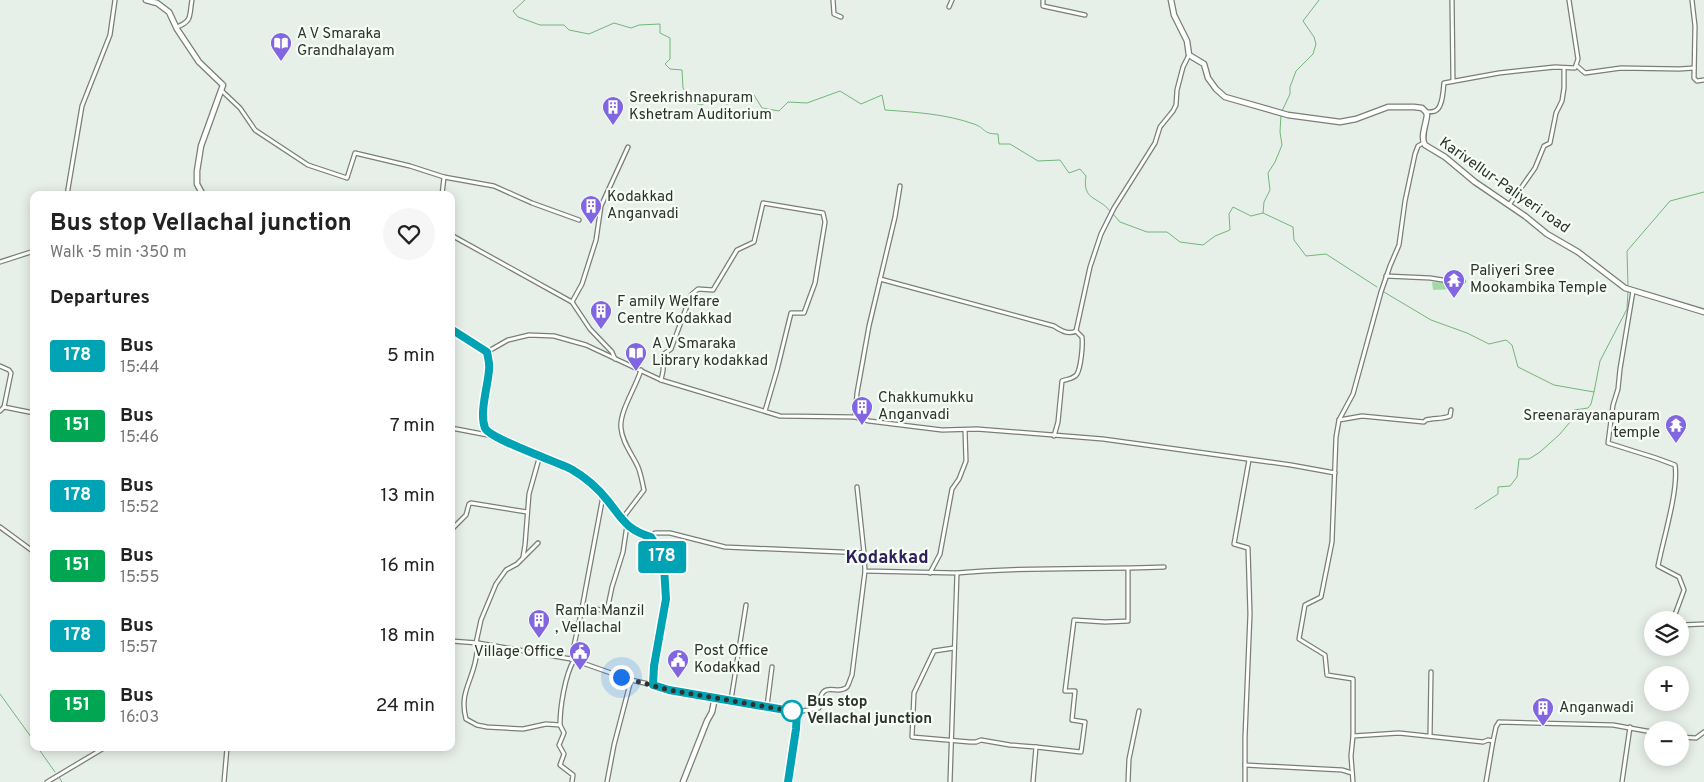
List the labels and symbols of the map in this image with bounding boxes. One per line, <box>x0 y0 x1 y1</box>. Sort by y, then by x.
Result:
place label: A V Smaraka Grandhalayam <box>297 25 395 61</box>
library icon: A V Smaraka Grandhalayam <box>269 31 293 62</box>
place label: Sreekrishnapuram Kshetram Auditorium <box>629 89 772 125</box>
building icon: Sreekrishnapuram Kshetram Auditorium <box>601 95 625 126</box>
street label: Karivellur-Paliyeri road <box>1435 134 1573 238</box>
place label: Kodakkad Anganvadi <box>607 188 679 224</box>
building icon: Kodakkad Anganvadi <box>579 194 603 225</box>
place label: Paliyeri Sree Mookambika Temple <box>1470 262 1607 298</box>
temple icon: Paliyeri Sree Mookambika Temple <box>1442 268 1466 299</box>
place label: F amily Welfare Centre Kodakkad <box>617 293 732 329</box>
building icon: F amily Welfare Centre Kodakkad <box>589 299 613 330</box>
place label: A V Smaraka Library kodakkad <box>652 335 768 371</box>
library icon: A V Smaraka Library kodakkad <box>624 341 648 372</box>
place label: Chakkumukku Anganvadi <box>878 389 974 425</box>
building icon: Chakkumukku Anganvadi <box>850 395 874 426</box>
place label: Sreenarayanapuram temple <box>1523 407 1660 443</box>
temple icon: Sreenarayanapuram temple <box>1664 413 1688 444</box>
line badge: 178 <box>633 541 691 573</box>
district label: Kodakkad <box>845 547 929 570</box>
place label: Ramla Manzil , Vellachal <box>555 602 644 638</box>
building icon: Ramla Manzil , Vellachal <box>527 608 551 639</box>
public building icon: Village Office <box>568 640 592 671</box>
place label: Post Office Kodakkad <box>694 642 768 678</box>
place label: Village Office <box>474 643 564 662</box>
public building icon: Post Office Kodakkad <box>666 648 690 679</box>
your location <box>609 665 634 690</box>
place label: Bus stop Vellachal junction <box>807 693 932 729</box>
building icon: Anganwadi <box>1531 696 1555 727</box>
place label: Anganwadi <box>1559 699 1634 718</box>
marker: Bus stop Vellachal junction <box>781 700 803 722</box>

